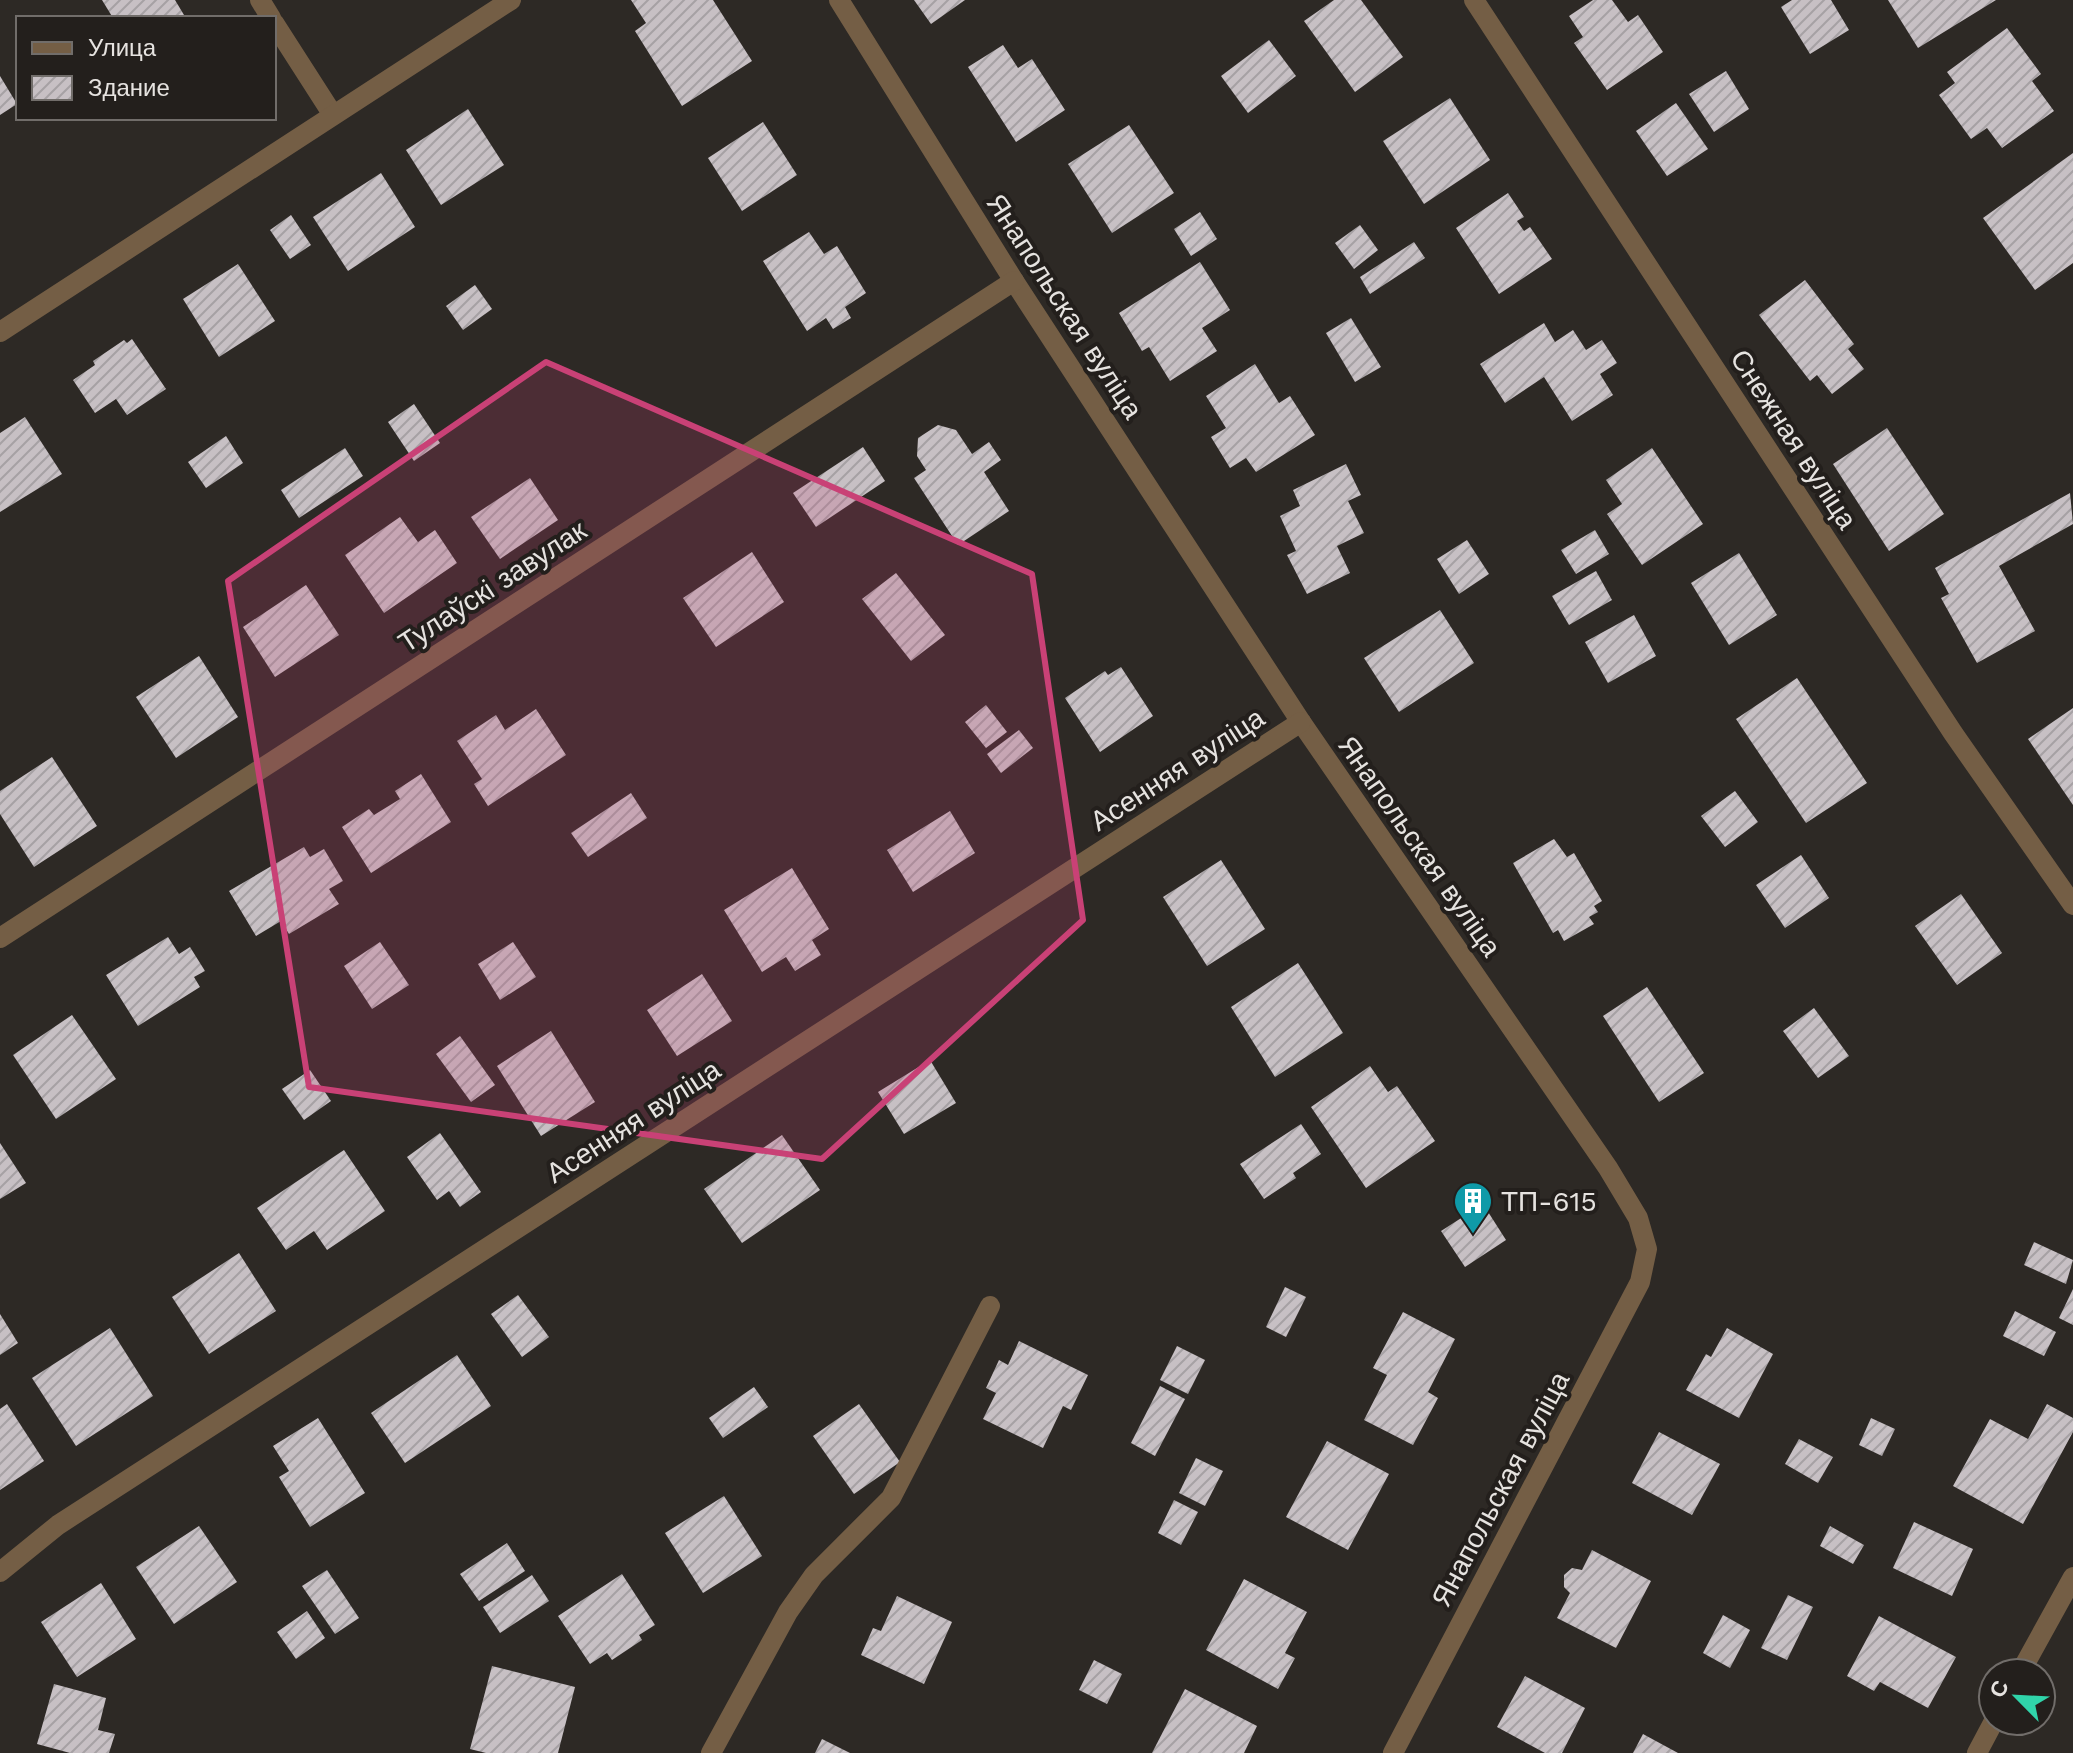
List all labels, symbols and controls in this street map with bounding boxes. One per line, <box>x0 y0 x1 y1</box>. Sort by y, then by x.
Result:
legend <box>16 16 276 120</box>
text: Улица <box>88 34 157 62</box>
text: Здание <box>88 74 170 102</box>
street label: Янапольская вуліца <box>980 188 1150 425</box>
street label: Снежная вуліца <box>1723 343 1864 536</box>
street label: Тулаўскі завулак <box>392 513 593 659</box>
street label: Асенняя вуліца <box>1084 701 1271 838</box>
street label: Янапольская вуліца <box>1331 730 1508 963</box>
street label: Асенняя вуліца <box>540 1053 727 1190</box>
building icon: ТП-615 <box>1452 1180 1494 1235</box>
place label: ТП-615 <box>1501 1185 1597 1218</box>
street label: Янапольская вуліца <box>1425 1366 1577 1612</box>
north arrow <box>1977 1657 2057 1737</box>
text: С <box>1985 1677 2014 1701</box>

